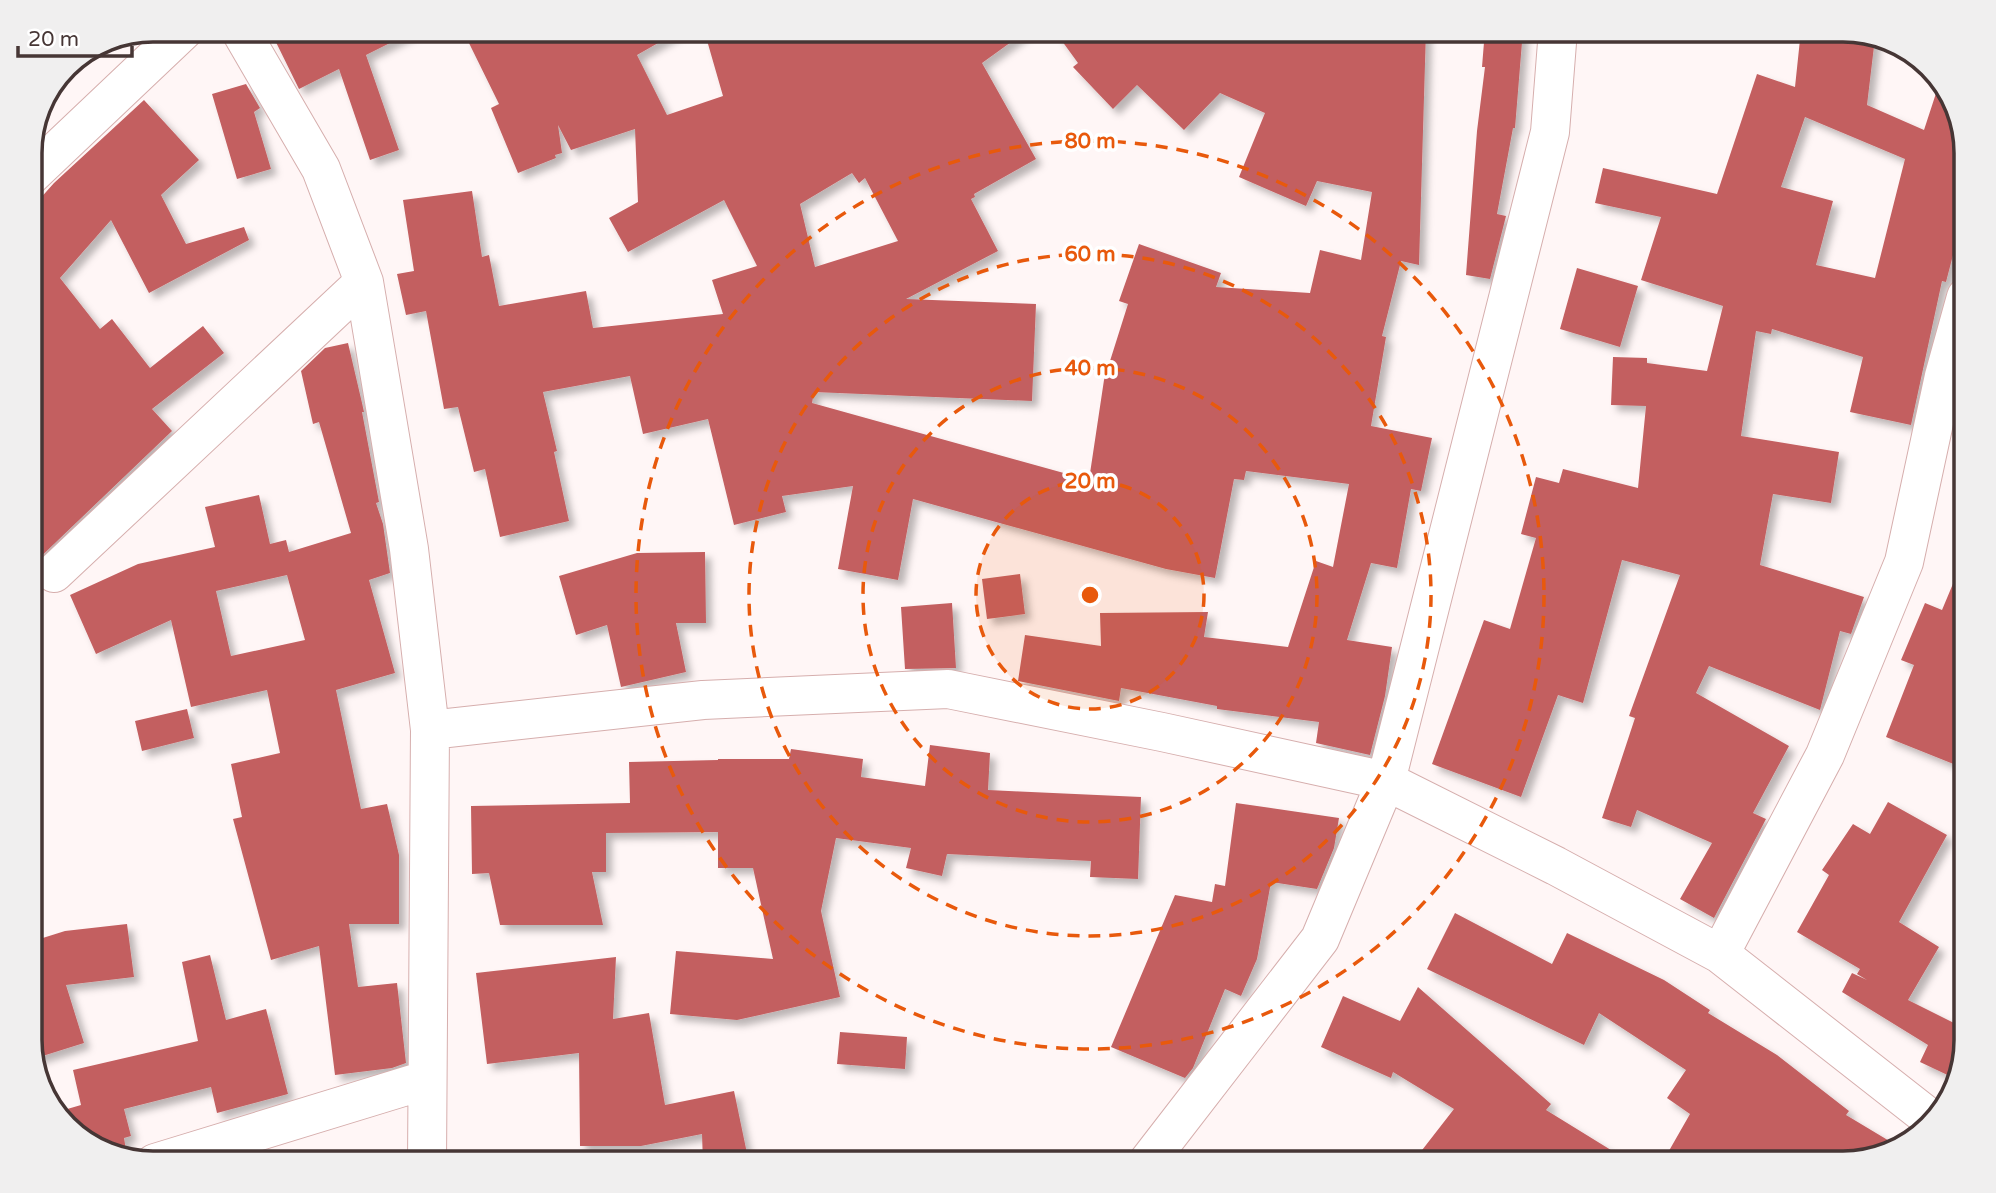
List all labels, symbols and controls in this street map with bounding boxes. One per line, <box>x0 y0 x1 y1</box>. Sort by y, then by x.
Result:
scale bar <box>18 14 131 58</box>
text: 20 m <box>28 27 79 52</box>
text: 80 m <box>1064 129 1116 154</box>
text: 60 m <box>1064 242 1116 267</box>
text: 40 m <box>1064 356 1116 381</box>
text: 20 m <box>1064 469 1116 494</box>
centre of rings <box>1078 583 1102 607</box>

